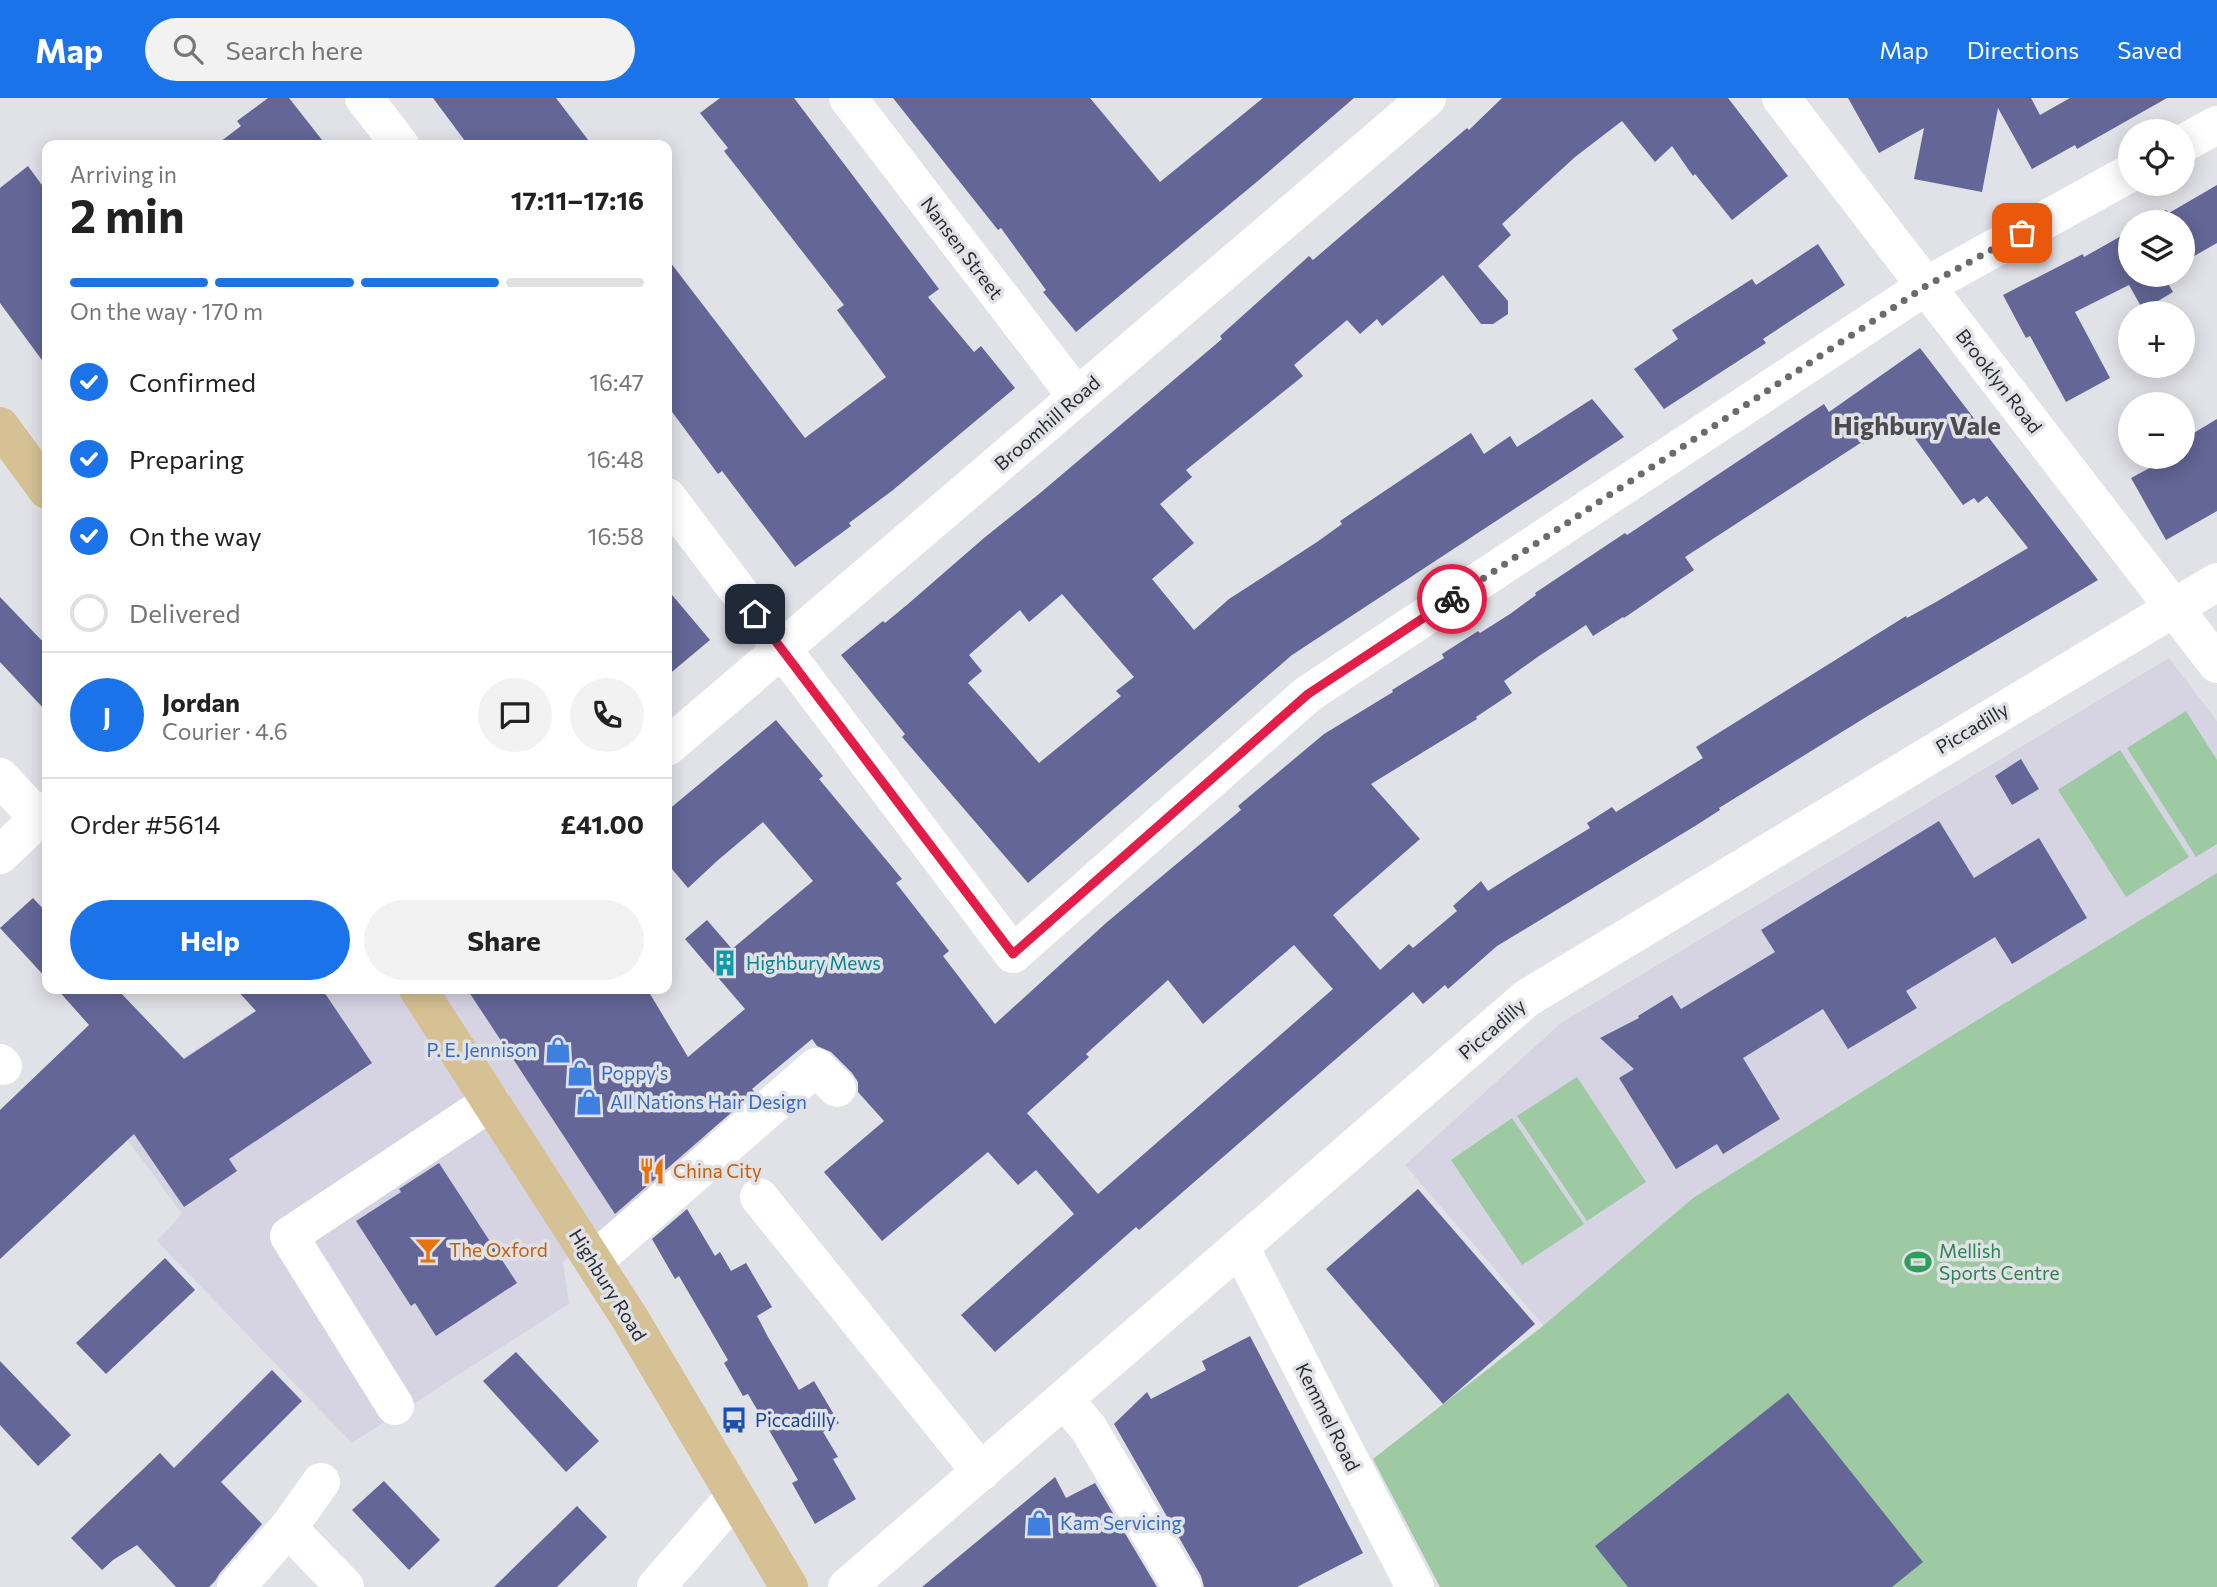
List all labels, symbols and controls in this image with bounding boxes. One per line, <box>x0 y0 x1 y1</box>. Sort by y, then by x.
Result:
search box <box>145 18 635 81</box>
text: Map <box>35 29 103 70</box>
icon: search <box>169 30 207 68</box>
text: Search here <box>225 34 363 65</box>
text: Map <box>1879 35 1929 64</box>
text: Directions <box>1967 35 2079 64</box>
text: Saved <box>2117 35 2182 64</box>
map controls <box>2118 119 2195 469</box>
button: locate <box>2118 119 2195 196</box>
text: Arriving in <box>70 160 177 188</box>
text: 17:11–17:16 <box>511 184 644 215</box>
text: 2 min <box>70 186 185 242</box>
street label: Nansen Street <box>916 192 1008 304</box>
pin <box>1992 203 2052 263</box>
button: layers <box>2118 210 2195 287</box>
icon: bag <box>2003 214 2041 252</box>
text: On the way · 170 m <box>70 297 263 325</box>
button: + <box>2118 301 2195 378</box>
street label: Brooklyn Road <box>1952 324 2047 437</box>
icon: check <box>70 363 108 401</box>
text: Confirmed <box>129 366 256 397</box>
text: 16:47 <box>589 368 644 396</box>
street label: Broomhill Road <box>989 371 1104 475</box>
button: − <box>2118 392 2195 469</box>
district label: Highbury Vale <box>1833 409 2001 440</box>
icon: check <box>70 440 108 478</box>
text: Preparing <box>129 443 244 474</box>
text: 16:48 <box>587 445 644 473</box>
icon: check <box>70 517 108 555</box>
text: On the way <box>129 520 262 551</box>
text: 16:58 <box>588 522 644 550</box>
courier <box>1417 564 1487 634</box>
icon: bike <box>1433 580 1471 618</box>
pin <box>725 584 785 644</box>
icon: home <box>736 595 774 633</box>
text: Delivered <box>129 597 240 628</box>
button: chat <box>478 678 552 752</box>
button: phone <box>570 678 644 752</box>
text: Jordan <box>162 686 240 717</box>
street label: Piccadilly <box>1931 697 2012 758</box>
text: J <box>103 700 111 731</box>
text: Courier · 4.6 <box>162 717 288 745</box>
text: Order #5614 <box>70 808 220 839</box>
text: £41.00 <box>560 808 644 839</box>
button: Help <box>70 900 350 980</box>
button: Share <box>364 900 644 980</box>
building icon: Highbury Mews <box>710 948 740 978</box>
place label: Highbury Mews <box>746 951 881 974</box>
street label: Piccadilly <box>1454 993 1530 1064</box>
shop icon: P. E. Jennison <box>543 1035 573 1065</box>
place label: P. E. Jennison <box>426 1038 537 1061</box>
shop icon: Poppy's <box>565 1058 595 1088</box>
place label: Poppy's <box>601 1061 669 1084</box>
shop icon: All Nations Hair Design <box>574 1087 604 1117</box>
place label: All Nations Hair Design <box>610 1090 807 1113</box>
restaurant icon: China City <box>637 1156 667 1186</box>
place label: China City <box>673 1159 762 1182</box>
street label: Highbury Road <box>565 1225 652 1345</box>
bar icon: The Oxford <box>413 1235 443 1265</box>
place label: The Oxford <box>449 1238 548 1261</box>
place label: Mellish Sports Centre <box>1939 1239 2059 1284</box>
sports icon: Mellish Sports Centre <box>1903 1247 1933 1277</box>
street label: Kemmel Road <box>1291 1359 1366 1475</box>
bus stop icon: Piccadilly <box>719 1405 749 1435</box>
place label: Piccadilly <box>755 1408 836 1431</box>
shop icon: Kam Servicing <box>1024 1508 1054 1538</box>
place label: Kam Servicing <box>1060 1511 1182 1534</box>

